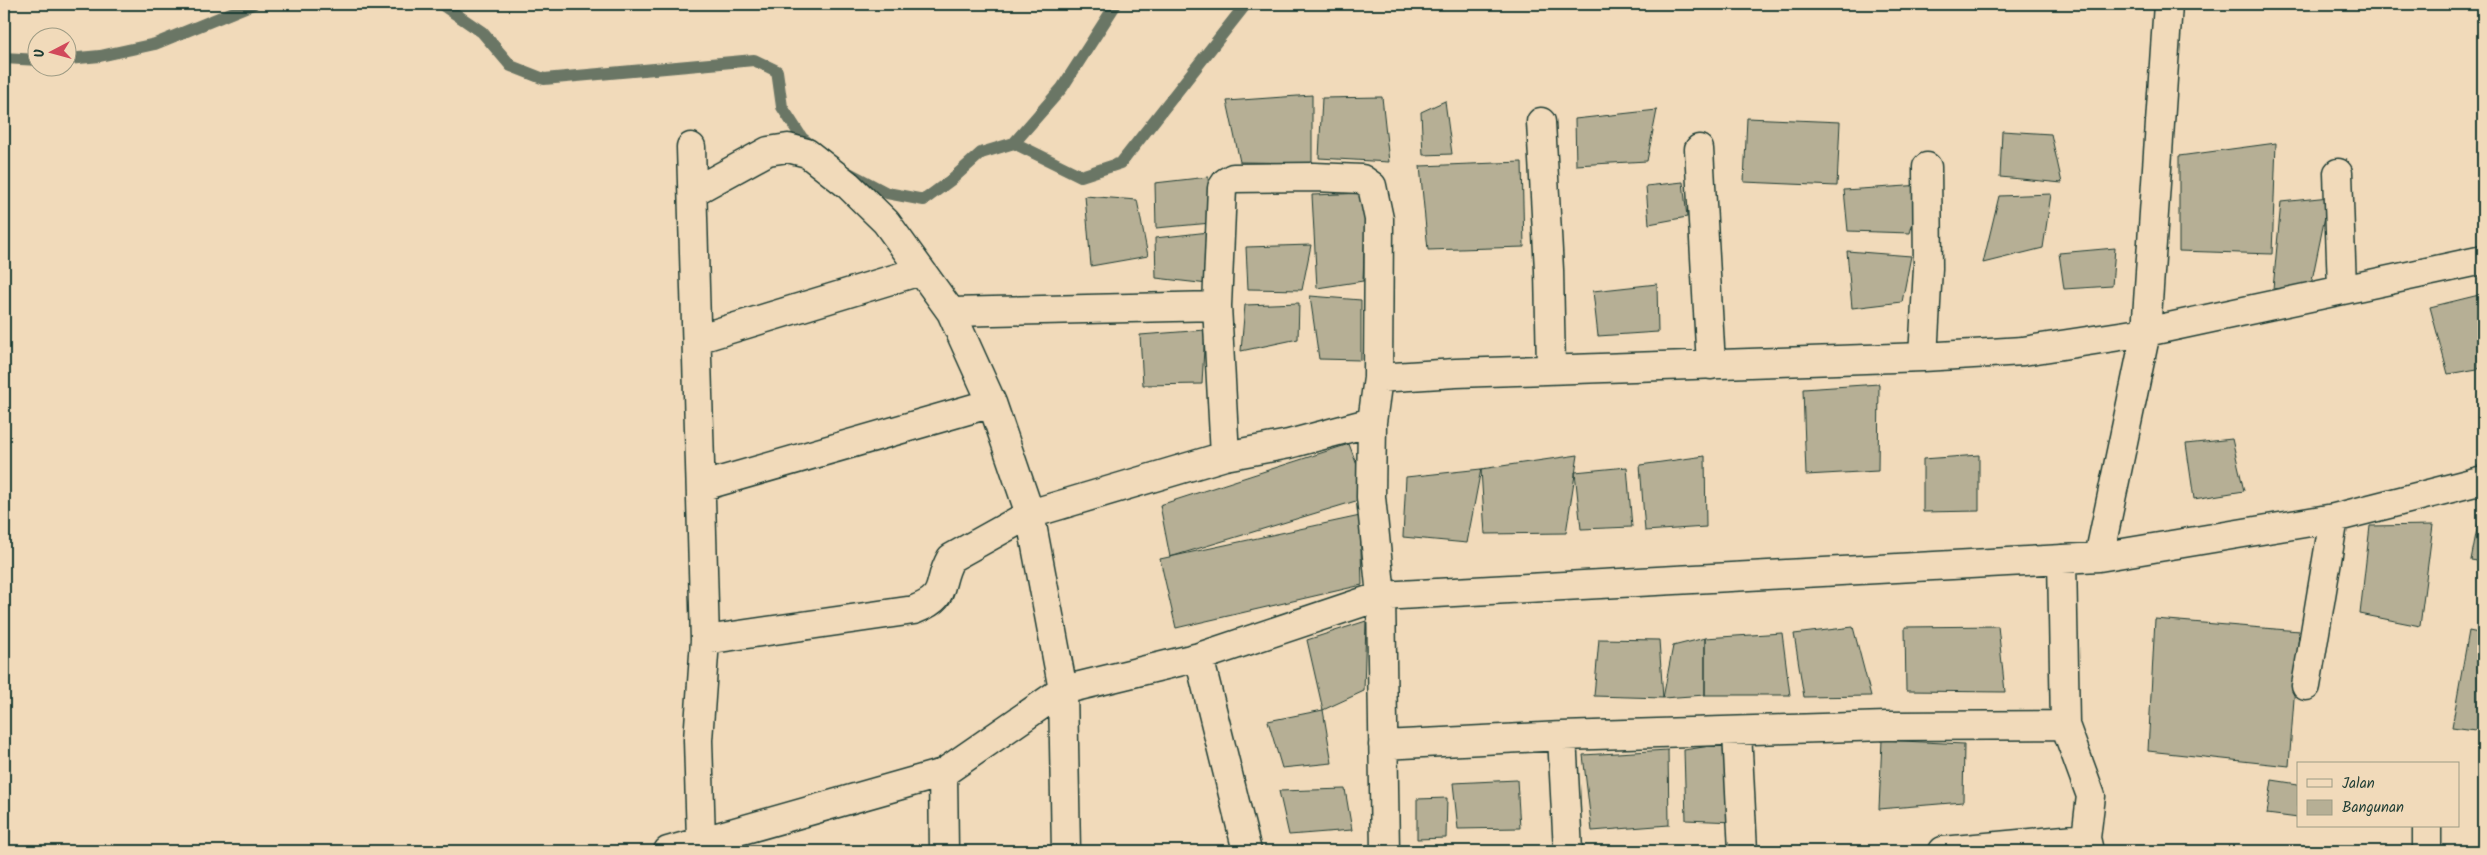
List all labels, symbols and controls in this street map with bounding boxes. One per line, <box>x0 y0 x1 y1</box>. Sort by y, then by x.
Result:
north arrow <box>28 28 78 78</box>
text: U <box>29 47 51 59</box>
legend <box>2297 762 2460 828</box>
text: Jalan <box>2342 772 2375 796</box>
text: Bangunan <box>2342 796 2404 820</box>

